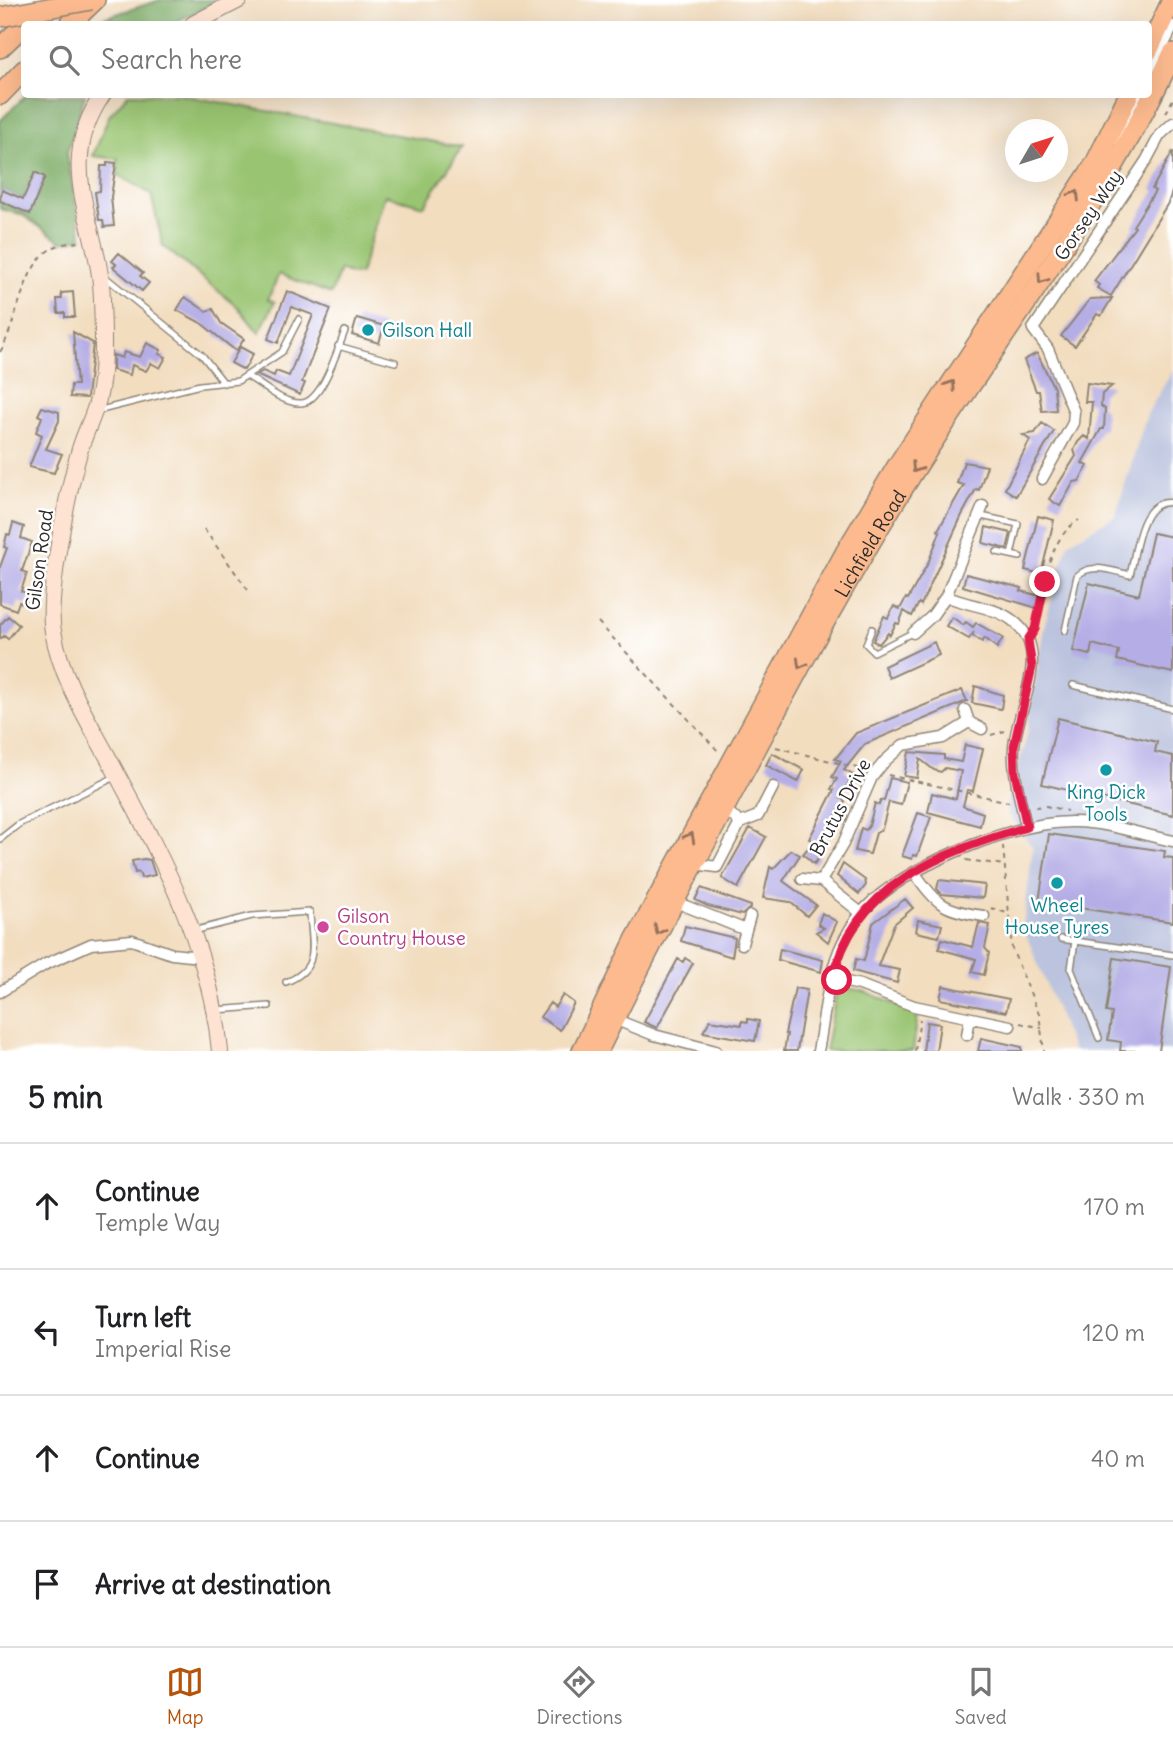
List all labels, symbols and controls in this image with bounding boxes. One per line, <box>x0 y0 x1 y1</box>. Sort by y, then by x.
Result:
search box <box>21 21 1152 98</box>
icon: search <box>45 41 83 79</box>
text: Search here <box>101 43 242 76</box>
north arrow <box>1005 119 1068 182</box>
street label: Gorsey Way <box>1049 165 1127 265</box>
one-way arrow <box>1067 190 1079 203</box>
one-way arrow <box>1038 271 1051 284</box>
place label: Gilson Hall <box>382 318 472 342</box>
marker: Gilson Hall <box>360 322 376 338</box>
one-way arrow <box>942 380 955 393</box>
one-way arrow <box>911 461 924 474</box>
street label: Lichfield Road <box>829 485 911 601</box>
street label: Gilson Road <box>20 508 58 612</box>
route end <box>1029 566 1060 597</box>
one-way arrow <box>796 657 809 670</box>
street label: Brutus Drive <box>804 754 876 860</box>
marker: King Dick Tools <box>1098 762 1114 778</box>
place label: King Dick Tools <box>1066 780 1146 826</box>
one-way arrow <box>682 832 695 844</box>
marker: Wheel House Tyres <box>1049 875 1065 891</box>
place label: Wheel House Tyres <box>1005 893 1109 939</box>
place label: Gilson Country House <box>337 904 466 950</box>
marker: Gilson Country House <box>315 919 331 935</box>
one-way arrow <box>653 923 667 935</box>
route start <box>821 964 852 995</box>
text: 5 min <box>28 1078 103 1116</box>
text: Walk · 330 m <box>1012 1082 1145 1111</box>
text: Continue <box>95 1175 200 1208</box>
icon: ahead <box>28 1187 66 1225</box>
text: 170 m <box>1084 1192 1145 1221</box>
text: Temple Way <box>95 1208 220 1237</box>
text: Turn left <box>95 1301 191 1334</box>
icon: left <box>28 1313 66 1351</box>
text: 120 m <box>1082 1318 1145 1347</box>
text: Imperial Rise <box>95 1334 231 1363</box>
icon: ahead <box>28 1439 66 1477</box>
text: Continue <box>95 1442 200 1475</box>
text: 40 m <box>1091 1444 1145 1473</box>
icon: arrive <box>28 1565 66 1603</box>
text: Arrive at destination <box>95 1568 331 1601</box>
tab: Map <box>166 1663 204 1729</box>
tab: Directions <box>537 1663 622 1729</box>
tab: Saved <box>955 1663 1007 1729</box>

